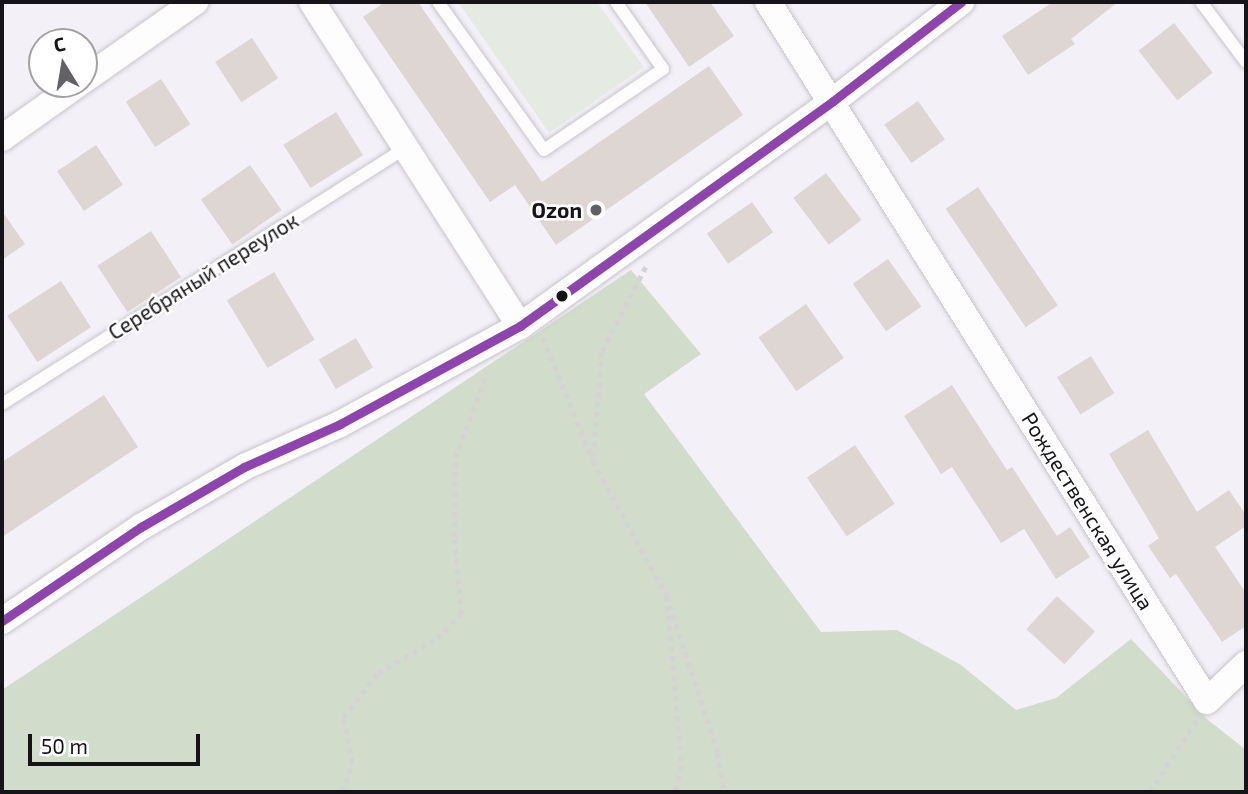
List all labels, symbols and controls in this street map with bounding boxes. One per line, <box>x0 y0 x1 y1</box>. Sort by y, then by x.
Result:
north arrow <box>28 28 98 98</box>
text: С <box>52 32 67 56</box>
place label: Ozon <box>532 197 582 223</box>
marker: Ozon <box>588 202 604 218</box>
street label: Серебряный переулок <box>103 207 303 345</box>
unlabelled marker <box>555 289 569 303</box>
street label: Рождественская улица <box>1017 408 1159 614</box>
scale bar <box>32 720 203 764</box>
text: 50 m <box>41 733 88 758</box>

